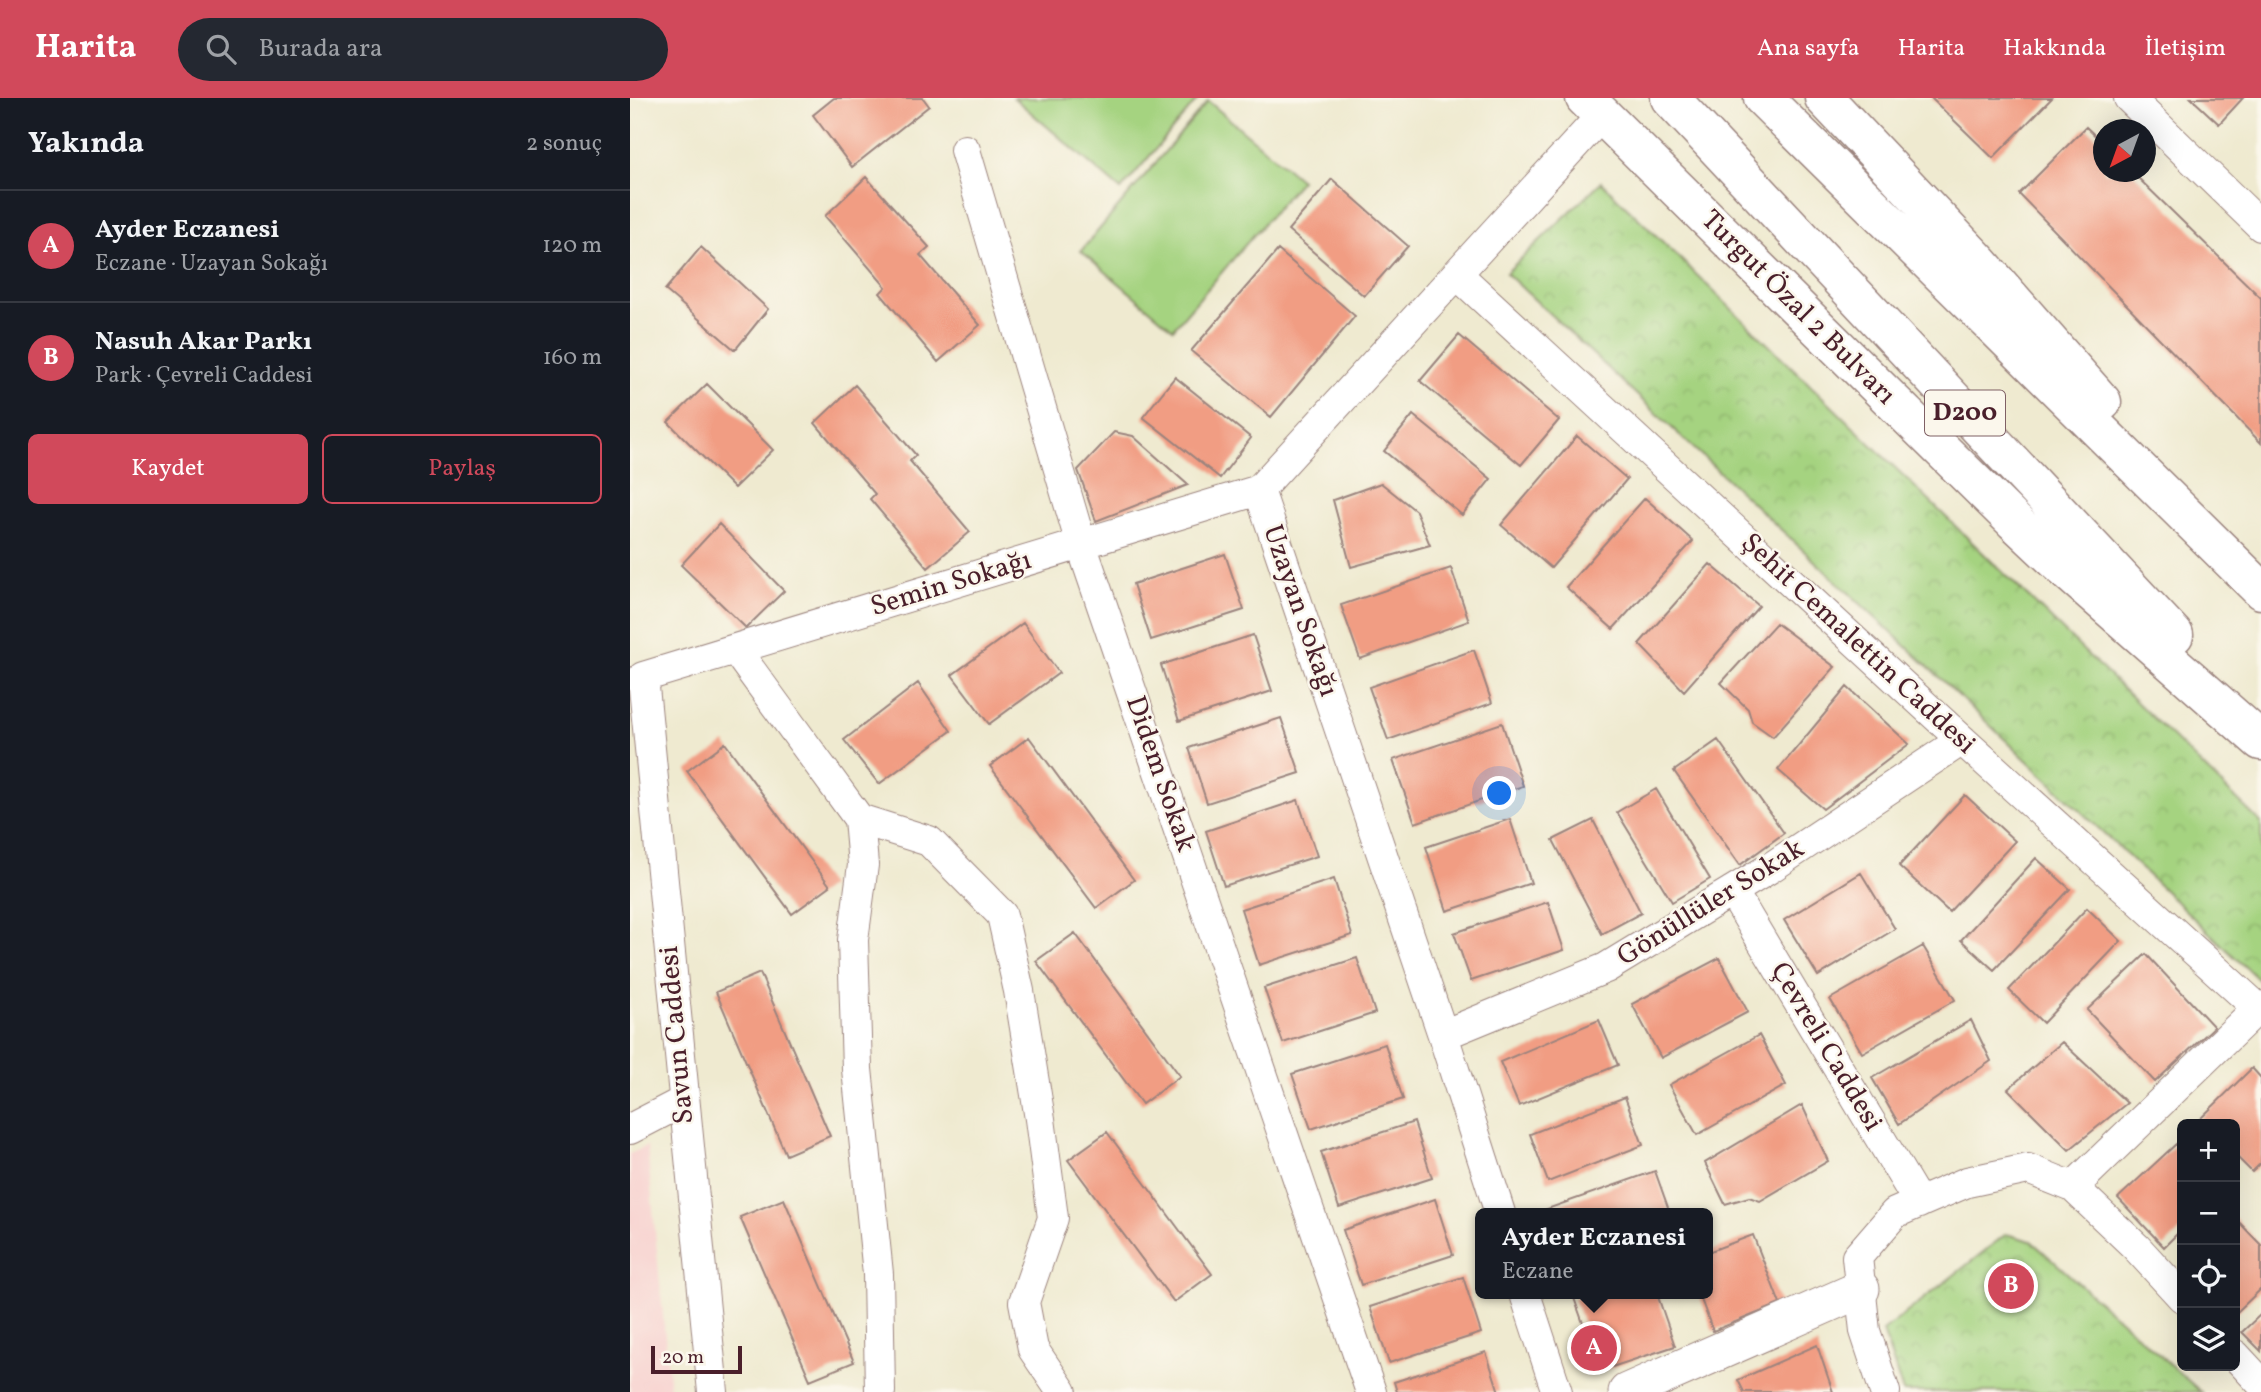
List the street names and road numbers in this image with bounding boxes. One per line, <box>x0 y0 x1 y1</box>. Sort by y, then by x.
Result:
street label: Turgut Özal 2 Bulvarı <box>1692 202 1904 414</box>
road number: D200 <box>1925 390 2005 436</box>
street label: Uzayan Sokağı <box>1252 520 1348 702</box>
street label: Şehit Cemalettin Caddesi <box>1732 524 1984 764</box>
street label: Semin Sokağı <box>866 541 1036 627</box>
street label: Didem Sokak <box>1115 691 1205 857</box>
street label: Gönüllüler Sokak <box>1610 830 1812 976</box>
street label: Savun Caddesi <box>650 944 704 1126</box>
street label: Çevreli Caddesi <box>1760 955 1892 1139</box>

